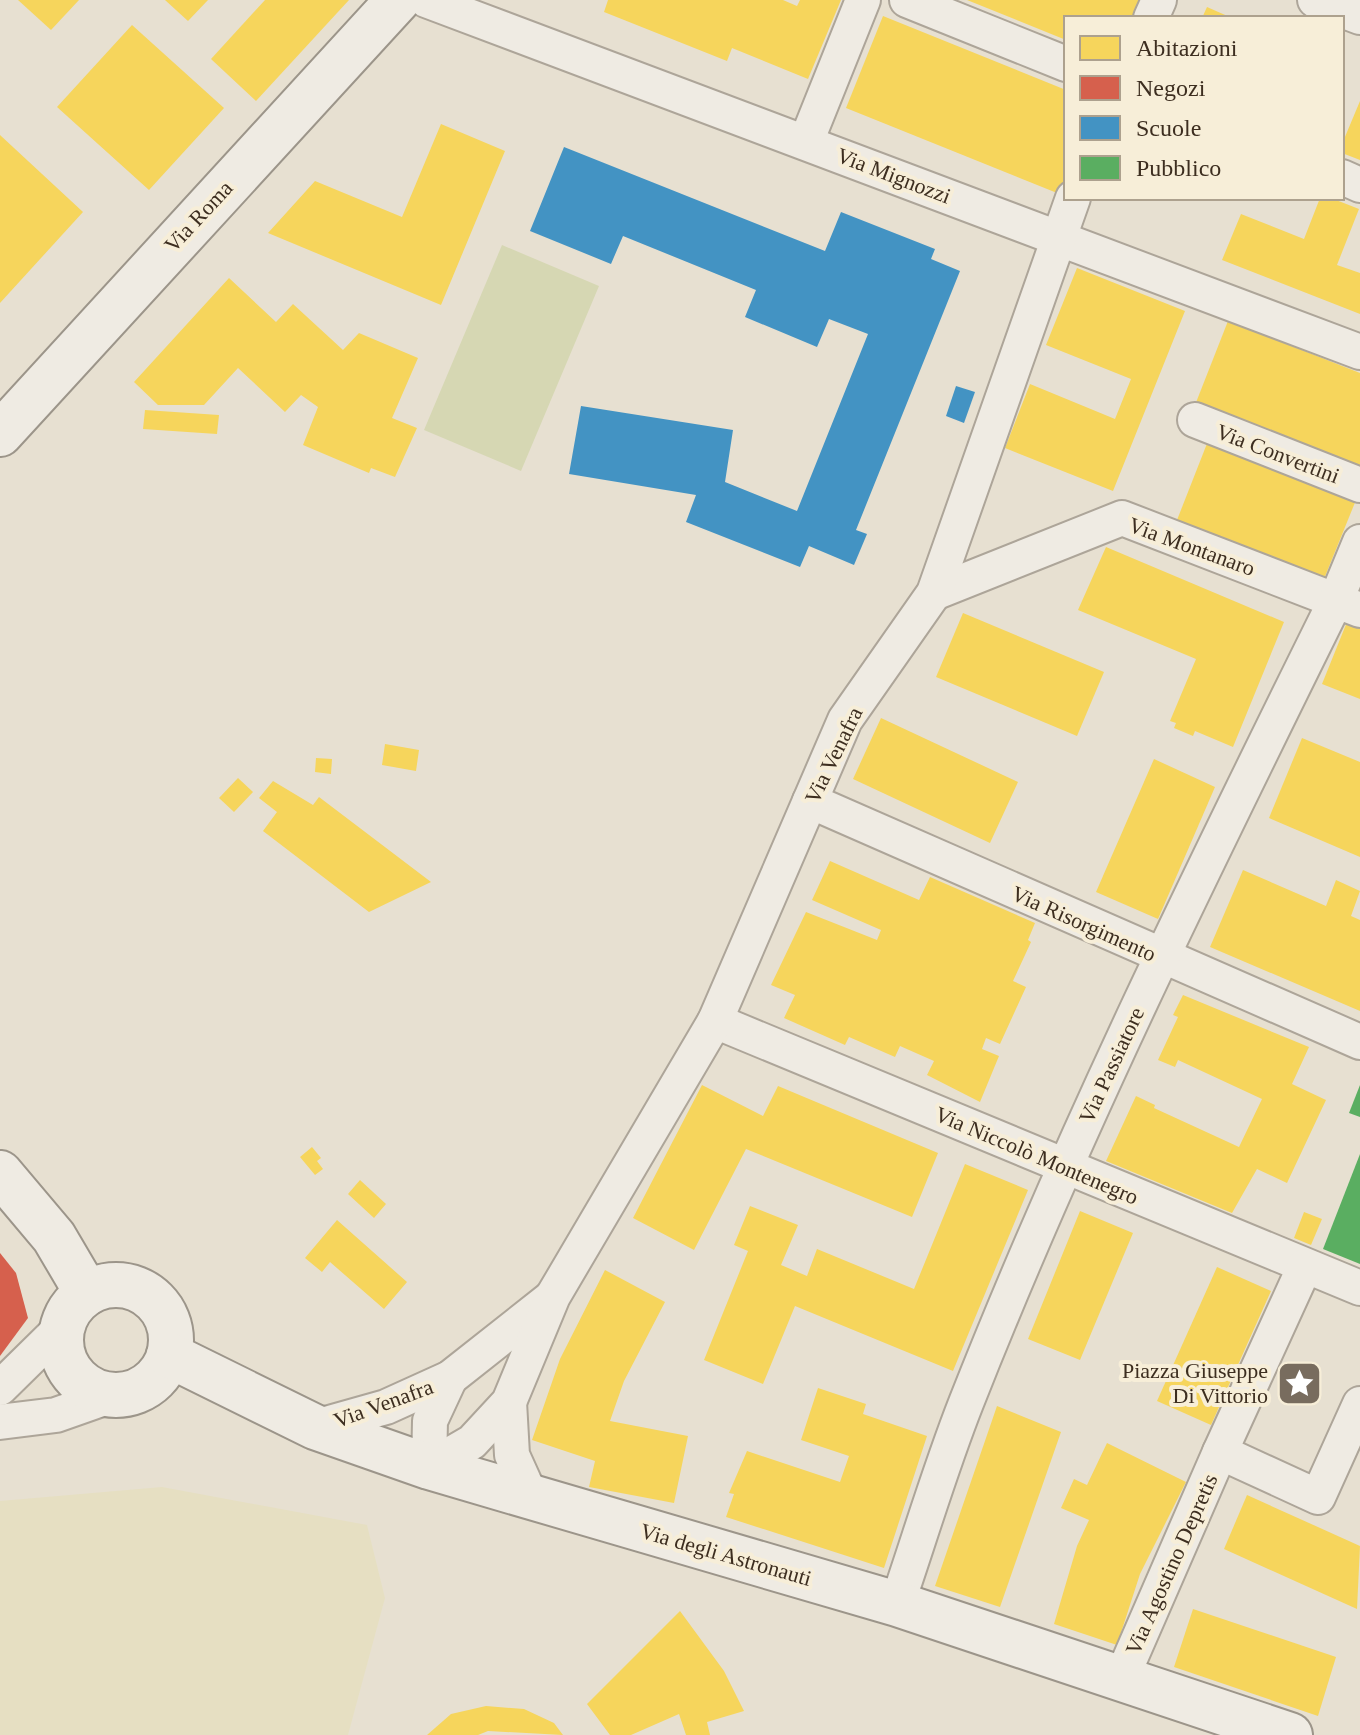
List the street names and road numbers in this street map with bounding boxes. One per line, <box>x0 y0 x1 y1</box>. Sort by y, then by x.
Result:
street label: Via Mignozzi <box>833 142 954 209</box>
street label: Via Roma <box>159 175 238 257</box>
street label: Via Convertini <box>1213 418 1343 488</box>
street label: Via Montanaro <box>1125 512 1258 581</box>
street label: Via Venafra <box>799 703 868 807</box>
street label: Via Risorgimento <box>1008 880 1160 966</box>
street label: Via Passiatore <box>1074 1003 1149 1127</box>
street label: Via Niccolò Montenegro <box>931 1101 1142 1210</box>
street label: Via Venafra <box>330 1374 436 1433</box>
street label: Via Agostino Depretis <box>1120 1470 1223 1659</box>
street label: Via degli Astronauti <box>637 1518 814 1591</box>

